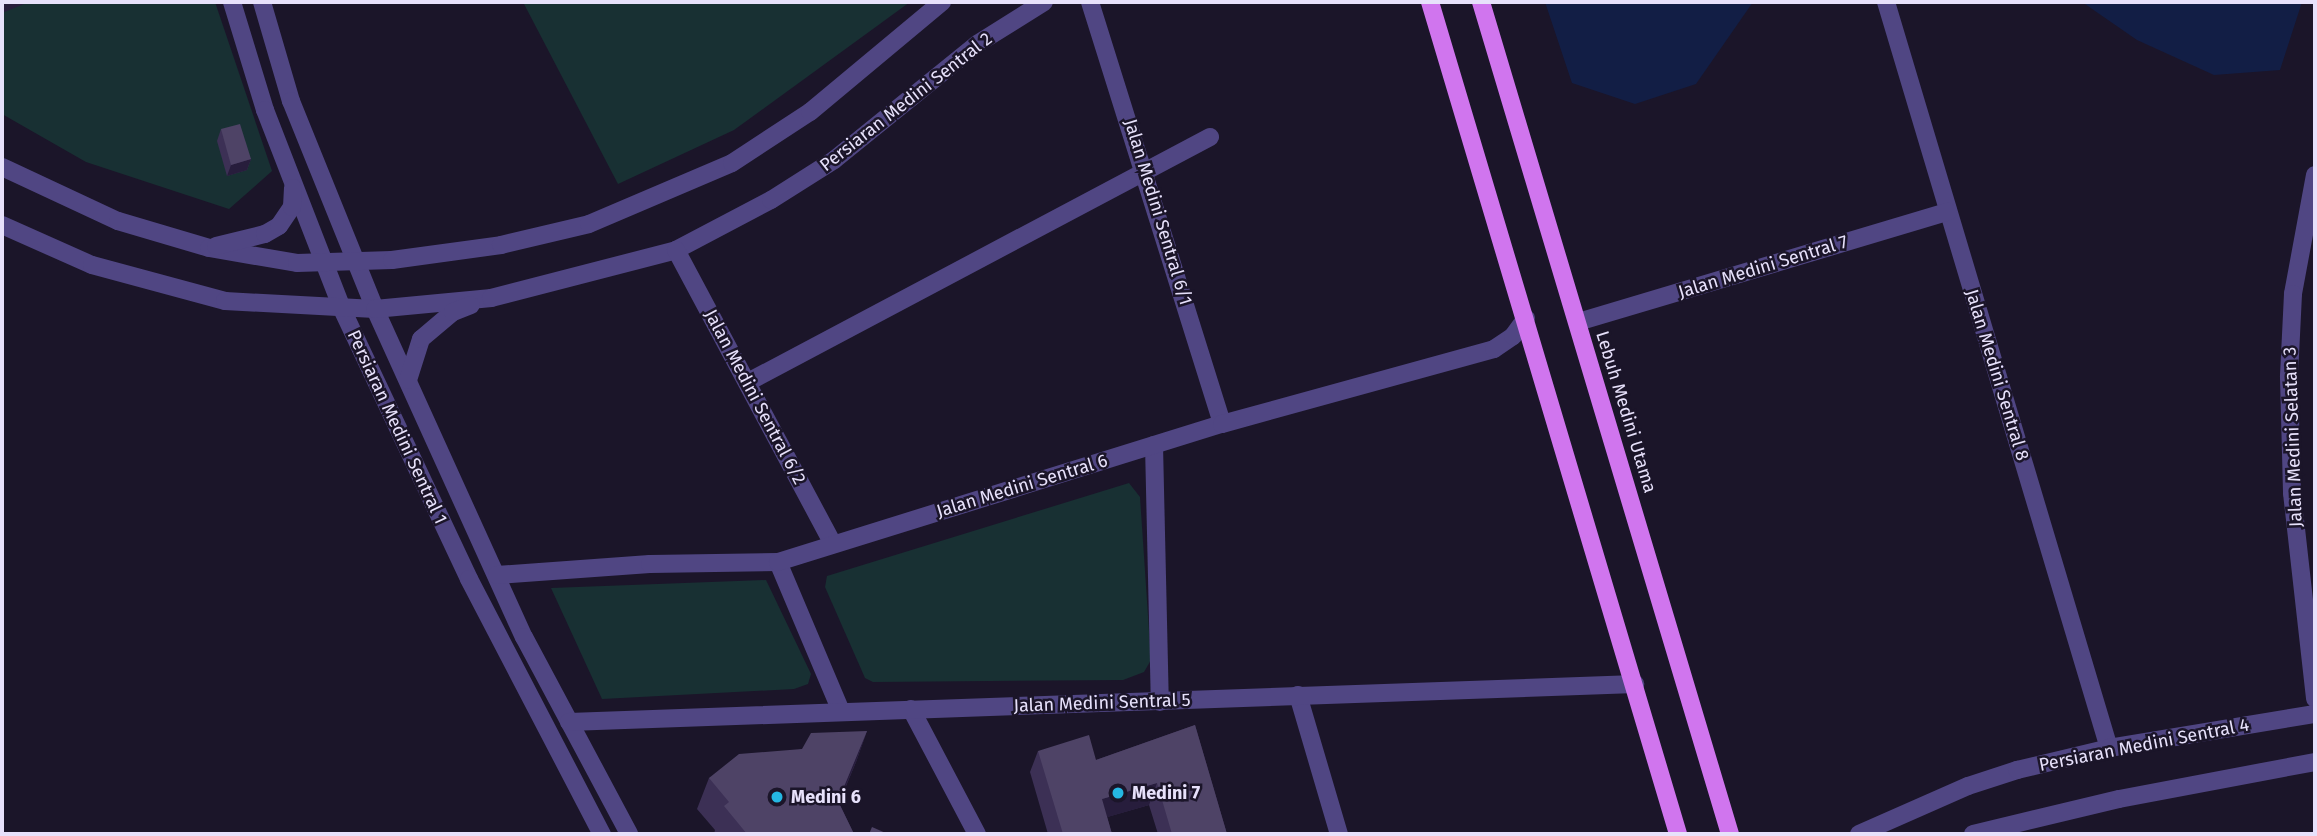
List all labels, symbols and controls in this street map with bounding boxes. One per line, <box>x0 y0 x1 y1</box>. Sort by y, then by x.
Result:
street label: Persiaran Medini Sentral 2 <box>816 28 996 176</box>
street label: Jalan Medini Sentral 6/1 <box>1119 116 1197 308</box>
street label: Jalan Medini Sentral 7 <box>1676 231 1850 303</box>
street label: Jalan Medini Sentral 8 <box>1961 287 2033 463</box>
street label: Jalan Medini Sentral 6/2 <box>700 306 810 488</box>
street label: Persiaran Medini Sentral 1 <box>343 327 451 527</box>
street label: Lebuh Medini Utama <box>1591 328 1661 496</box>
street label: Jalan Medini Selatan 3 <box>2279 346 2307 528</box>
street label: Jalan Medini Sentral 6 <box>934 450 1110 522</box>
street label: Jalan Medini Sentral 5 <box>1013 689 1191 717</box>
street label: Persiaran Medini Sentral 4 <box>2037 714 2251 776</box>
place label: Medini 7 <box>1132 782 1200 804</box>
marker: Medini 7 <box>1110 785 1126 801</box>
place label: Medini 6 <box>791 786 861 808</box>
marker: Medini 6 <box>769 789 785 805</box>

